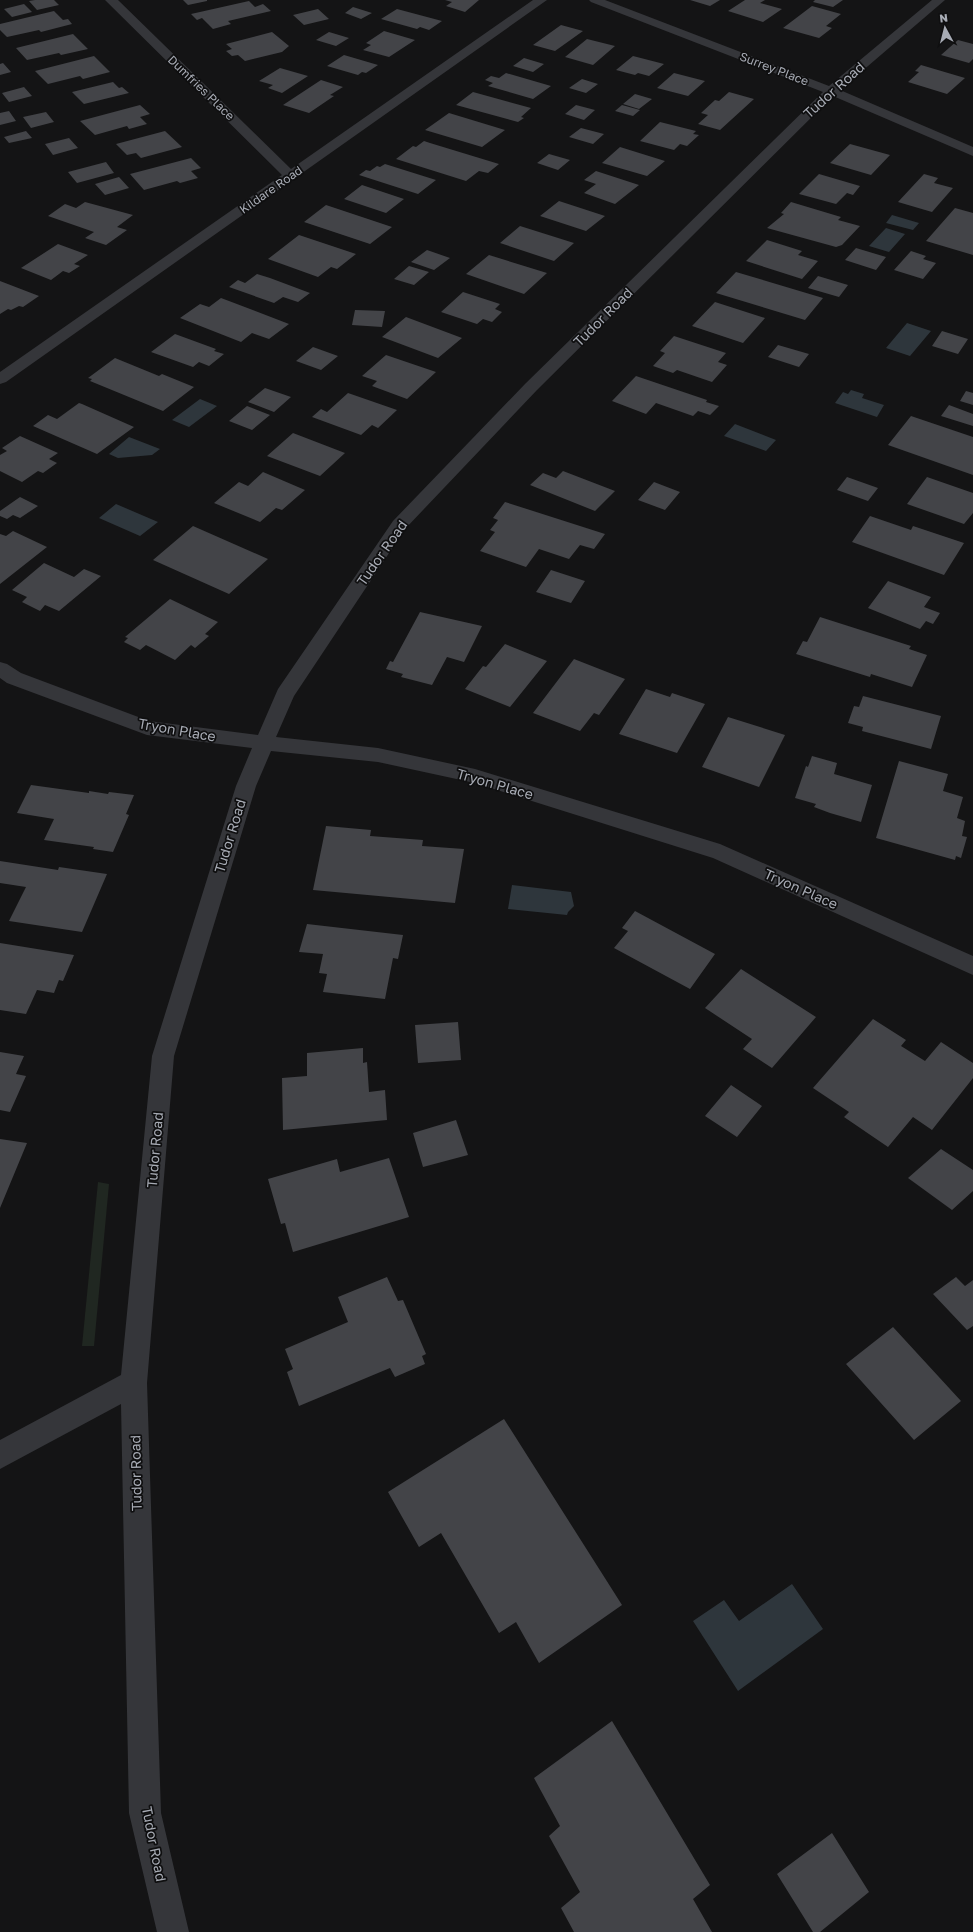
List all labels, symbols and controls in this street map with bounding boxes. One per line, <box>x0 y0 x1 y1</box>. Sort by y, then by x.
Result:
north arrow <box>925 8 965 48</box>
text: N <box>939 11 949 25</box>
street label: Surrey Place <box>738 49 811 89</box>
street label: Dumfries Place <box>165 52 238 123</box>
street label: Tudor Road <box>800 58 868 121</box>
street label: Kildare Road <box>236 162 305 217</box>
street label: Tudor Road <box>570 284 636 350</box>
street label: Tudor Road <box>353 517 410 589</box>
street label: Tryon Place <box>137 714 217 745</box>
street label: Tryon Place <box>455 765 535 803</box>
street label: Tudor Road <box>210 797 249 875</box>
street label: Tryon Place <box>762 865 841 912</box>
street label: Tudor Road <box>143 1111 166 1189</box>
street label: Tudor Road <box>126 1435 145 1511</box>
street label: Tudor Road <box>139 1805 170 1883</box>

